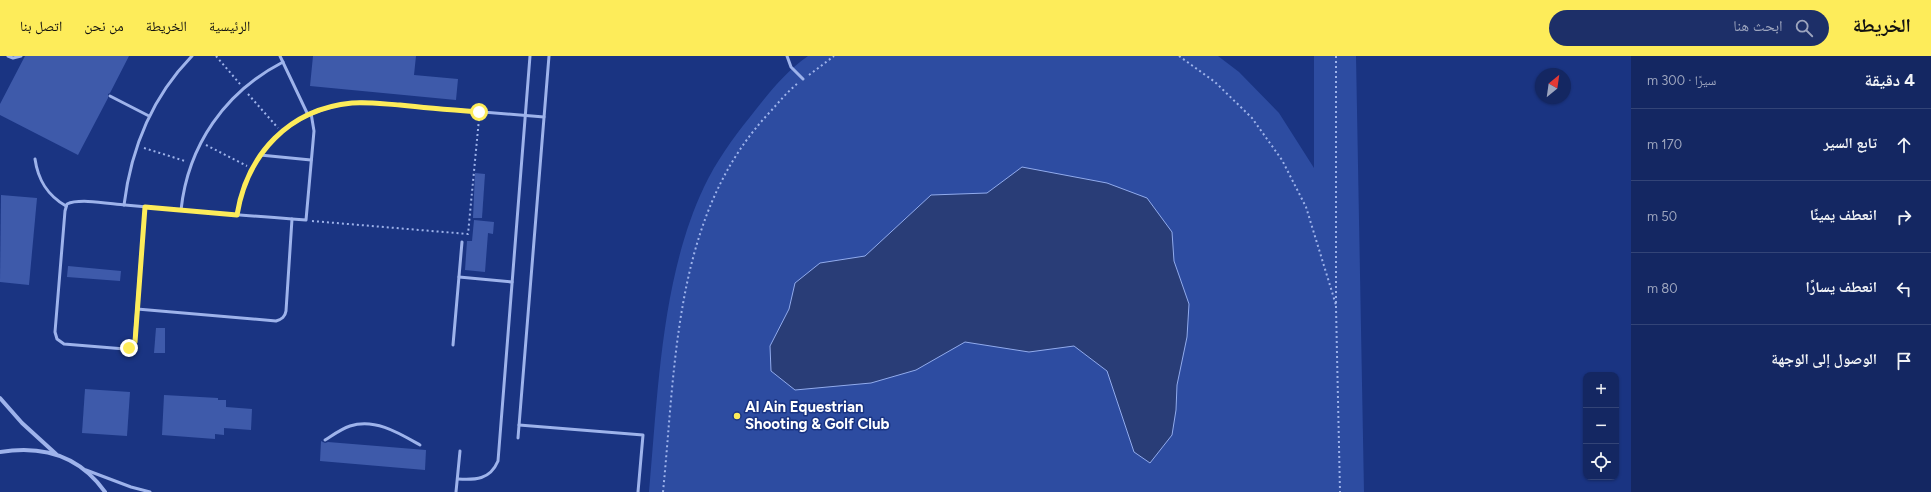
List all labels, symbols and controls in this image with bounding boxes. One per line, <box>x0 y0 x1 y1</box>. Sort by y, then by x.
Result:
search box <box>1549 10 1829 46</box>
text: الخريطة <box>1853 14 1911 37</box>
text: ابحث هنا <box>1733 17 1783 35</box>
icon: search <box>1793 17 1815 39</box>
text: اتصل بنا <box>20 18 62 35</box>
text: من نحن <box>84 18 124 35</box>
text: الخريطة <box>146 18 187 35</box>
text: الرئيسية <box>209 18 250 35</box>
north arrow <box>1535 68 1571 104</box>
text: 4 دقيقة <box>1864 70 1915 90</box>
text: سيرًا · 300 m <box>1647 73 1716 88</box>
route start <box>470 103 488 121</box>
text: تابع السير <box>1823 134 1877 152</box>
icon: ahead <box>1893 134 1915 156</box>
text: 170 m <box>1647 137 1682 152</box>
text: انعطف يمينًا <box>1810 206 1877 224</box>
icon: right <box>1893 206 1915 228</box>
text: 50 m <box>1647 209 1677 224</box>
text: انعطف يسارًا <box>1805 278 1877 296</box>
icon: left <box>1893 278 1915 300</box>
text: 80 m <box>1647 281 1678 296</box>
route end <box>120 339 138 357</box>
text: الوصول إلى الوجهة <box>1771 350 1877 368</box>
icon: arrive <box>1893 350 1915 372</box>
map controls <box>1583 372 1619 480</box>
button: + <box>1583 372 1619 408</box>
place label: Al Ain Equestrian Shooting & Golf Club <box>745 398 890 433</box>
button: − <box>1583 408 1619 444</box>
marker: Al Ain Equestrian Shooting & Golf Club <box>732 411 742 421</box>
button: locate <box>1583 444 1619 480</box>

